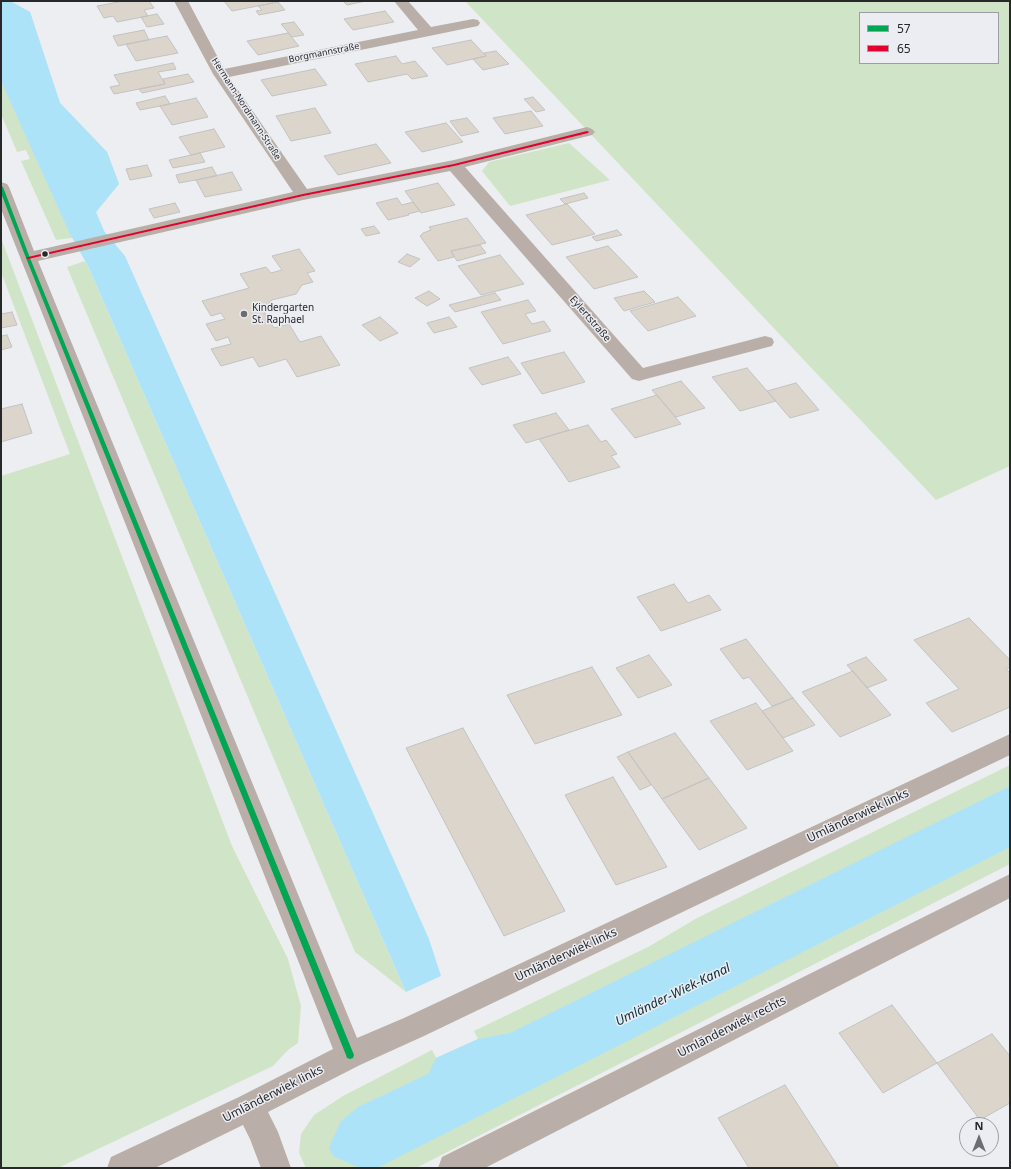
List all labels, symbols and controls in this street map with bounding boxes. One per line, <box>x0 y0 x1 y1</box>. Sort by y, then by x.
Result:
legend <box>859 12 999 64</box>
text: 57 <box>897 20 911 37</box>
text: 65 <box>897 40 911 57</box>
street label: Borgmannstraße <box>288 41 360 65</box>
street label: Hermann-Nordmann-Straße <box>209 56 283 162</box>
unlabelled marker <box>40 249 50 259</box>
street label: Eylertstraße <box>567 294 613 344</box>
place label: Kindergarten St. Raphael <box>252 302 314 326</box>
marker: Kindergarten St. Raphael <box>239 309 249 319</box>
street label: Umländerwiek links <box>805 786 911 846</box>
street label: Umländerwiek links <box>513 925 619 985</box>
water label: Umländer-Wiek-Kanal <box>613 960 733 1030</box>
street label: Umländerwiek rechts <box>675 993 789 1061</box>
street label: Umländerwiek links <box>220 1062 326 1126</box>
north arrow <box>959 1117 999 1157</box>
text: N <box>975 1118 983 1133</box>

